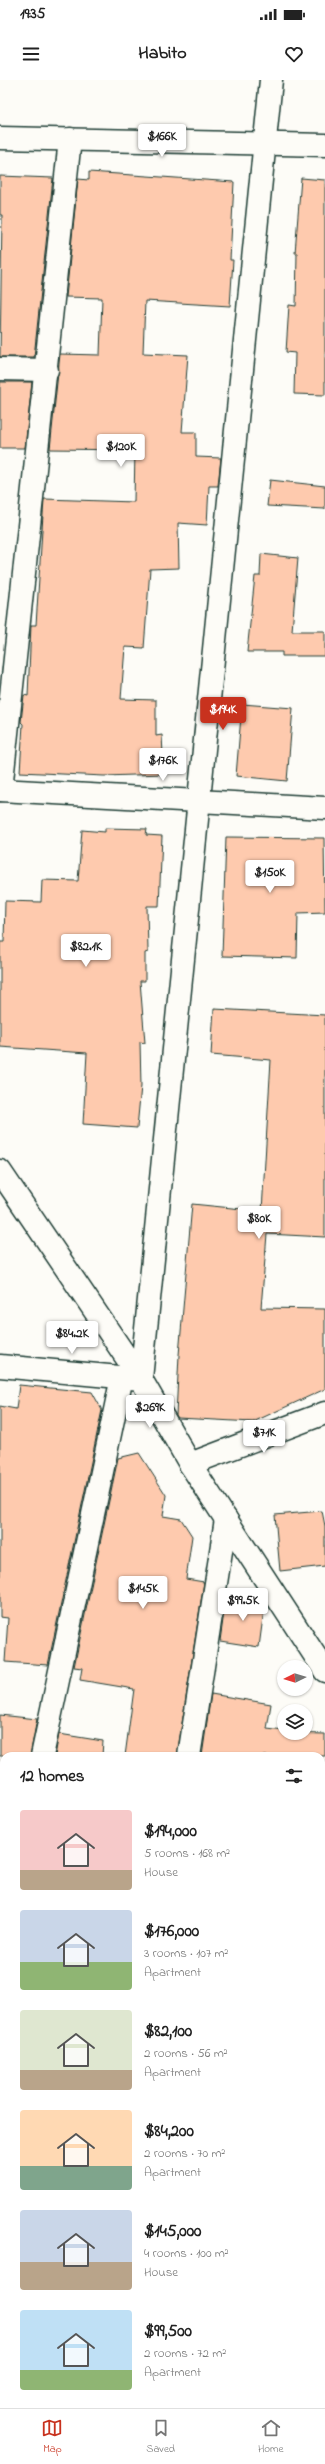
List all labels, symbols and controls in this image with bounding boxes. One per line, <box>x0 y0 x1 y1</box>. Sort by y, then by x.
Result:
text: 19:35 <box>20 3 45 25</box>
text: Habito <box>138 41 187 67</box>
icon: menu <box>20 43 42 65</box>
icon: heart <box>283 43 305 65</box>
pin: $166K <box>134 124 190 158</box>
text: $166K <box>147 127 177 146</box>
pin: $120K <box>93 434 149 468</box>
text: $120K <box>106 437 136 456</box>
pin: $194K <box>195 697 251 731</box>
text: $194K <box>209 700 237 719</box>
pin: $176K <box>135 748 191 782</box>
text: $176K <box>148 751 178 770</box>
pin: $150K <box>242 860 298 894</box>
text: $150K <box>254 863 286 882</box>
pin: $82.1K <box>53 934 119 968</box>
text: $82.1K <box>70 937 102 956</box>
pin: $80K <box>235 1206 283 1240</box>
text: $80K <box>247 1209 271 1228</box>
pin: $84.2K <box>39 1321 105 1355</box>
text: $84.2K <box>55 1324 89 1343</box>
pin: $269K <box>122 1395 178 1429</box>
text: $269K <box>135 1398 165 1417</box>
pin: $71K <box>240 1420 288 1454</box>
text: $71K <box>252 1423 276 1442</box>
pin: $145K <box>115 1576 171 1610</box>
text: $145K <box>127 1579 159 1598</box>
pin: $99.5K <box>210 1588 276 1622</box>
text: $99.5K <box>227 1591 259 1610</box>
north arrow <box>277 1660 313 1696</box>
map controls <box>277 1660 313 1740</box>
button: layers <box>277 1704 313 1740</box>
text: 12 homes <box>20 1764 84 1789</box>
icon: filters <box>283 1765 305 1787</box>
text: $194,000 <box>144 1819 197 1844</box>
icon: home <box>52 1826 100 1874</box>
text: 5 rooms · 168 m² <box>144 1844 230 1863</box>
text: House <box>144 1863 178 1882</box>
text: $176,000 <box>144 1919 199 1944</box>
icon: home <box>52 1926 100 1974</box>
text: 3 rooms · 107 m² <box>144 1944 228 1963</box>
text: Apartment <box>144 1963 201 1982</box>
text: $82,100 <box>144 2019 192 2044</box>
icon: home <box>52 2026 100 2074</box>
text: 2 rooms · 56 m² <box>144 2044 228 2063</box>
text: Apartment <box>144 2063 201 2082</box>
text: $84,200 <box>144 2119 194 2144</box>
icon: home <box>52 2126 100 2174</box>
text: 2 rooms · 70 m² <box>144 2144 225 2163</box>
text: Apartment <box>144 2163 201 2182</box>
text: $145,000 <box>144 2219 201 2244</box>
icon: home <box>52 2226 100 2274</box>
text: 4 rooms · 100 m² <box>144 2244 229 2263</box>
text: House <box>144 2263 178 2282</box>
text: $99,500 <box>144 2319 192 2344</box>
icon: home <box>52 2326 100 2374</box>
text: 2 rooms · 72 m² <box>144 2344 226 2363</box>
text: Apartment <box>144 2363 201 2382</box>
tab: Map <box>41 2417 63 2457</box>
tab: Saved <box>146 2417 175 2457</box>
tab: Home <box>258 2417 284 2457</box>

